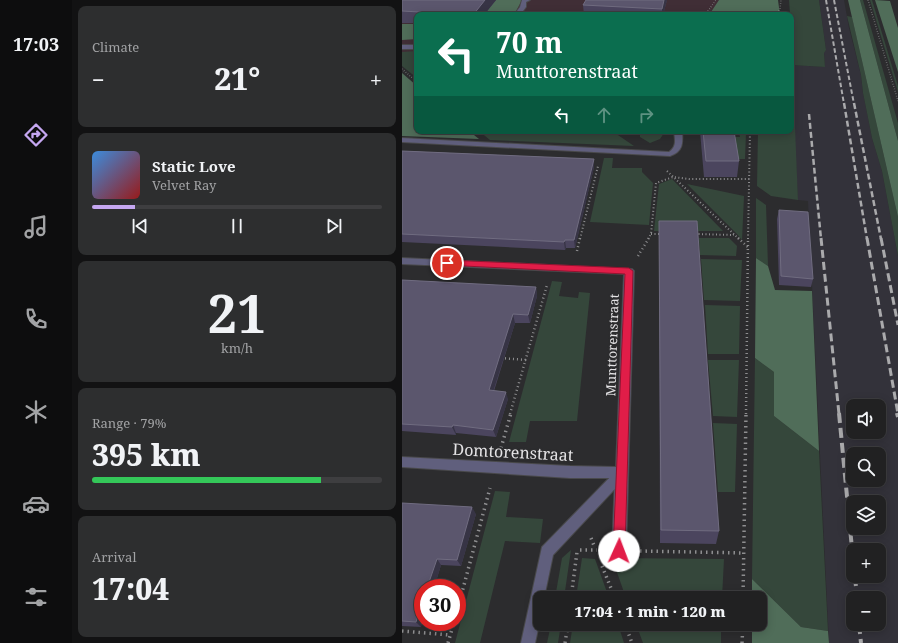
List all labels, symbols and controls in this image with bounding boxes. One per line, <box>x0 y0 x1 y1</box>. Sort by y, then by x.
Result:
text: 70 m <box>496 23 563 61</box>
icon: left <box>430 28 482 80</box>
text: 17:03 <box>13 32 59 56</box>
text: Climate <box>92 38 139 56</box>
text: 21° <box>214 58 260 99</box>
text: Munttorenstraat <box>496 59 638 83</box>
text: − <box>92 64 105 94</box>
text: + <box>370 64 382 94</box>
icon: left <box>551 104 573 126</box>
icon: ahead <box>593 104 615 126</box>
icon: right <box>635 104 657 126</box>
icon: directions <box>22 121 50 149</box>
text: Static Love <box>152 156 236 176</box>
text: Velvet Ray <box>152 176 216 194</box>
icon: music <box>22 213 50 241</box>
icon: previous <box>129 215 151 237</box>
icon: pause <box>226 215 248 237</box>
icon: next <box>323 215 345 237</box>
pin <box>430 246 464 280</box>
icon: arrive <box>436 252 458 274</box>
text: 21 <box>208 277 266 348</box>
street label: Munttorenstraat <box>601 293 623 397</box>
icon: phone <box>22 305 50 333</box>
text: km/h <box>221 339 253 357</box>
icon: climate <box>22 398 50 426</box>
map controls <box>846 399 886 631</box>
button: sound <box>846 399 886 439</box>
text: Range · 79% <box>92 414 166 432</box>
text: 395 km <box>92 434 201 475</box>
street label: Domtorenstraat <box>452 438 574 466</box>
button: search <box>846 447 886 487</box>
icon: car <box>22 490 50 518</box>
button: layers <box>846 495 886 535</box>
position arrow <box>598 530 640 572</box>
button: + <box>846 543 886 583</box>
text: Arrival <box>92 548 136 566</box>
text: 17:04 <box>92 568 169 609</box>
speed limit sign: 30 <box>414 579 466 631</box>
icon: filters <box>22 583 50 611</box>
button: − <box>846 591 886 631</box>
text: 17:04 · 1 min · 120 m <box>574 601 726 621</box>

